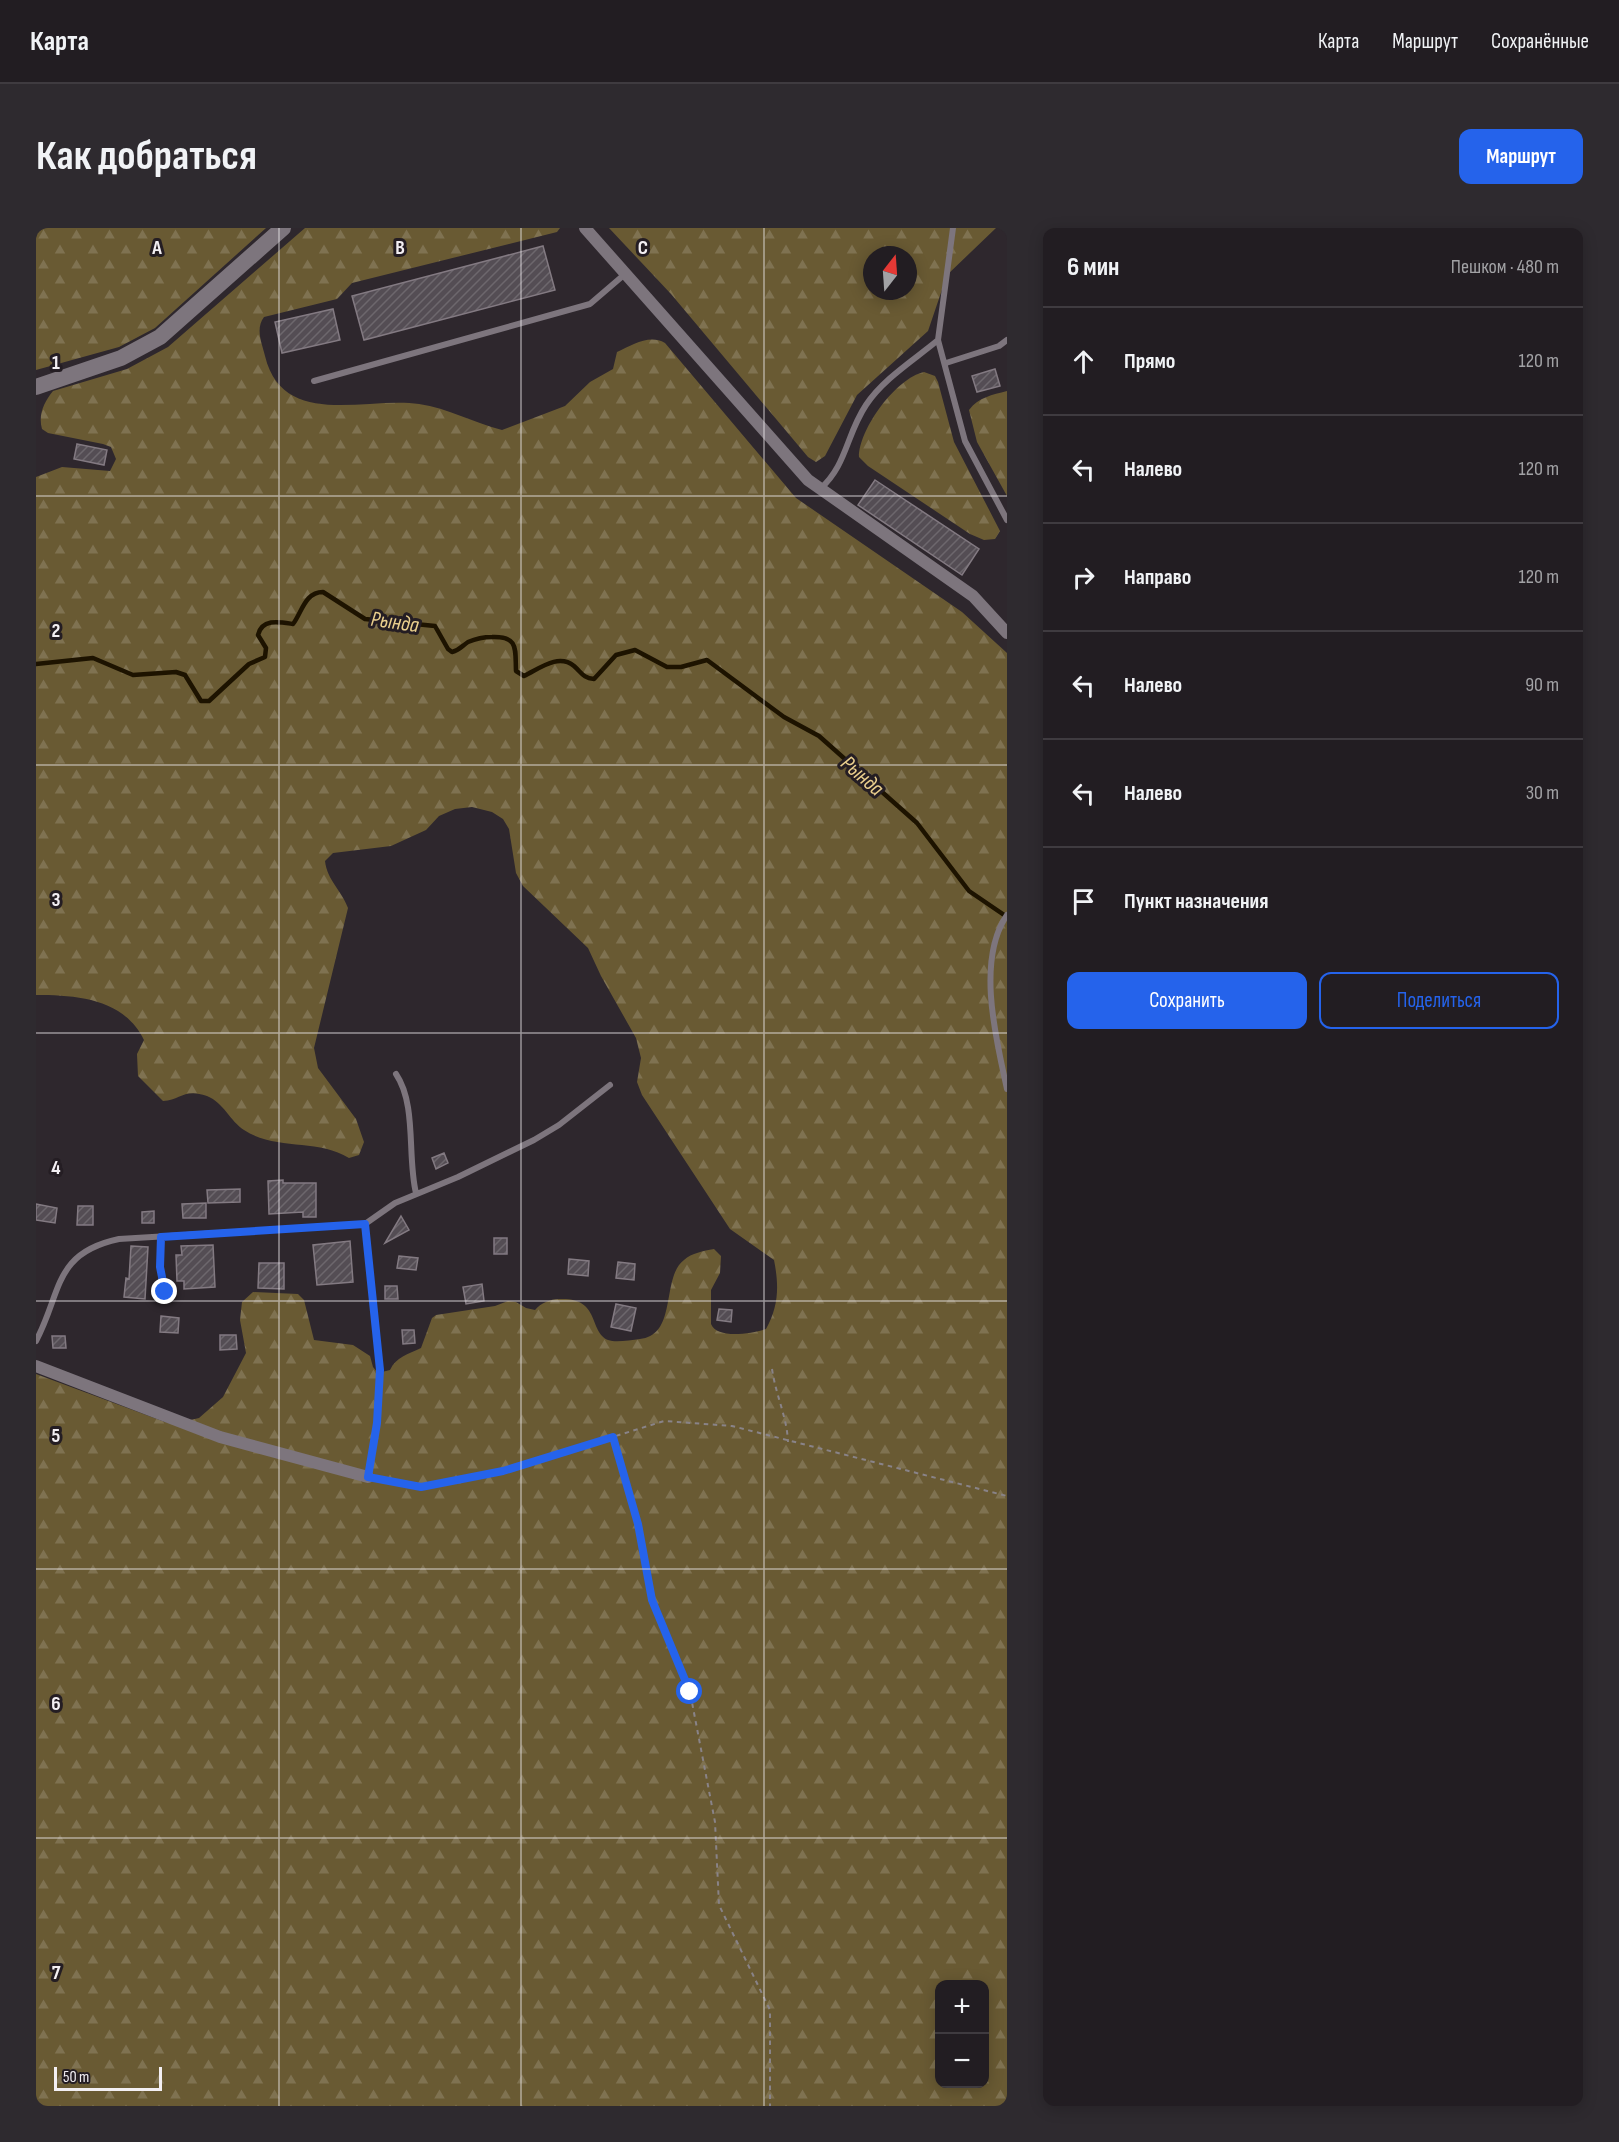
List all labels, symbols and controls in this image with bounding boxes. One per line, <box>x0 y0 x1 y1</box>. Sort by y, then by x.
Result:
text: Карта <box>30 25 89 58</box>
text: Карта <box>1318 29 1359 54</box>
text: Маршрут <box>1392 29 1458 54</box>
text: Сохранённые <box>1491 29 1589 54</box>
button: Маршрут <box>1459 129 1583 184</box>
text: Как добраться <box>36 131 257 182</box>
text: A <box>151 236 162 260</box>
text: B <box>395 236 405 260</box>
text: C <box>638 236 648 260</box>
north arrow <box>863 246 917 300</box>
text: 6 мин <box>1067 252 1119 283</box>
text: Пешком · 480 m <box>1451 255 1559 279</box>
icon: ahead <box>1067 345 1100 378</box>
text: Прямо <box>1124 348 1175 375</box>
text: 120 m <box>1519 349 1559 373</box>
text: 1 <box>52 351 60 375</box>
icon: left <box>1067 453 1100 486</box>
text: Налево <box>1124 456 1182 483</box>
text: 120 m <box>1519 457 1559 481</box>
icon: right <box>1067 561 1100 594</box>
text: Направо <box>1124 564 1191 591</box>
text: 120 m <box>1519 565 1559 589</box>
water label: Рында <box>369 606 421 639</box>
text: 2 <box>52 619 60 643</box>
icon: left <box>1067 669 1100 702</box>
text: Налево <box>1124 672 1182 699</box>
text: 90 m <box>1525 673 1559 697</box>
water label: Рында <box>835 750 889 802</box>
icon: left <box>1067 777 1100 810</box>
text: Налево <box>1124 780 1182 807</box>
text: 30 m <box>1526 781 1559 805</box>
icon: arrive <box>1067 885 1100 918</box>
text: 3 <box>52 888 61 912</box>
text: Пункт назначения <box>1124 888 1268 915</box>
button: Сохранить <box>1067 972 1307 1029</box>
button: Поделиться <box>1319 972 1559 1029</box>
text: 4 <box>51 1156 61 1180</box>
route end <box>151 1278 177 1304</box>
text: 5 <box>52 1424 61 1448</box>
route start <box>676 1678 702 1704</box>
text: 6 <box>51 1692 61 1716</box>
text: 7 <box>52 1961 61 1985</box>
map controls <box>935 1980 989 2088</box>
button: + <box>935 1980 989 2034</box>
button: − <box>935 2034 989 2088</box>
scale bar <box>54 2064 162 2092</box>
text: 50 m <box>63 2068 89 2087</box>

